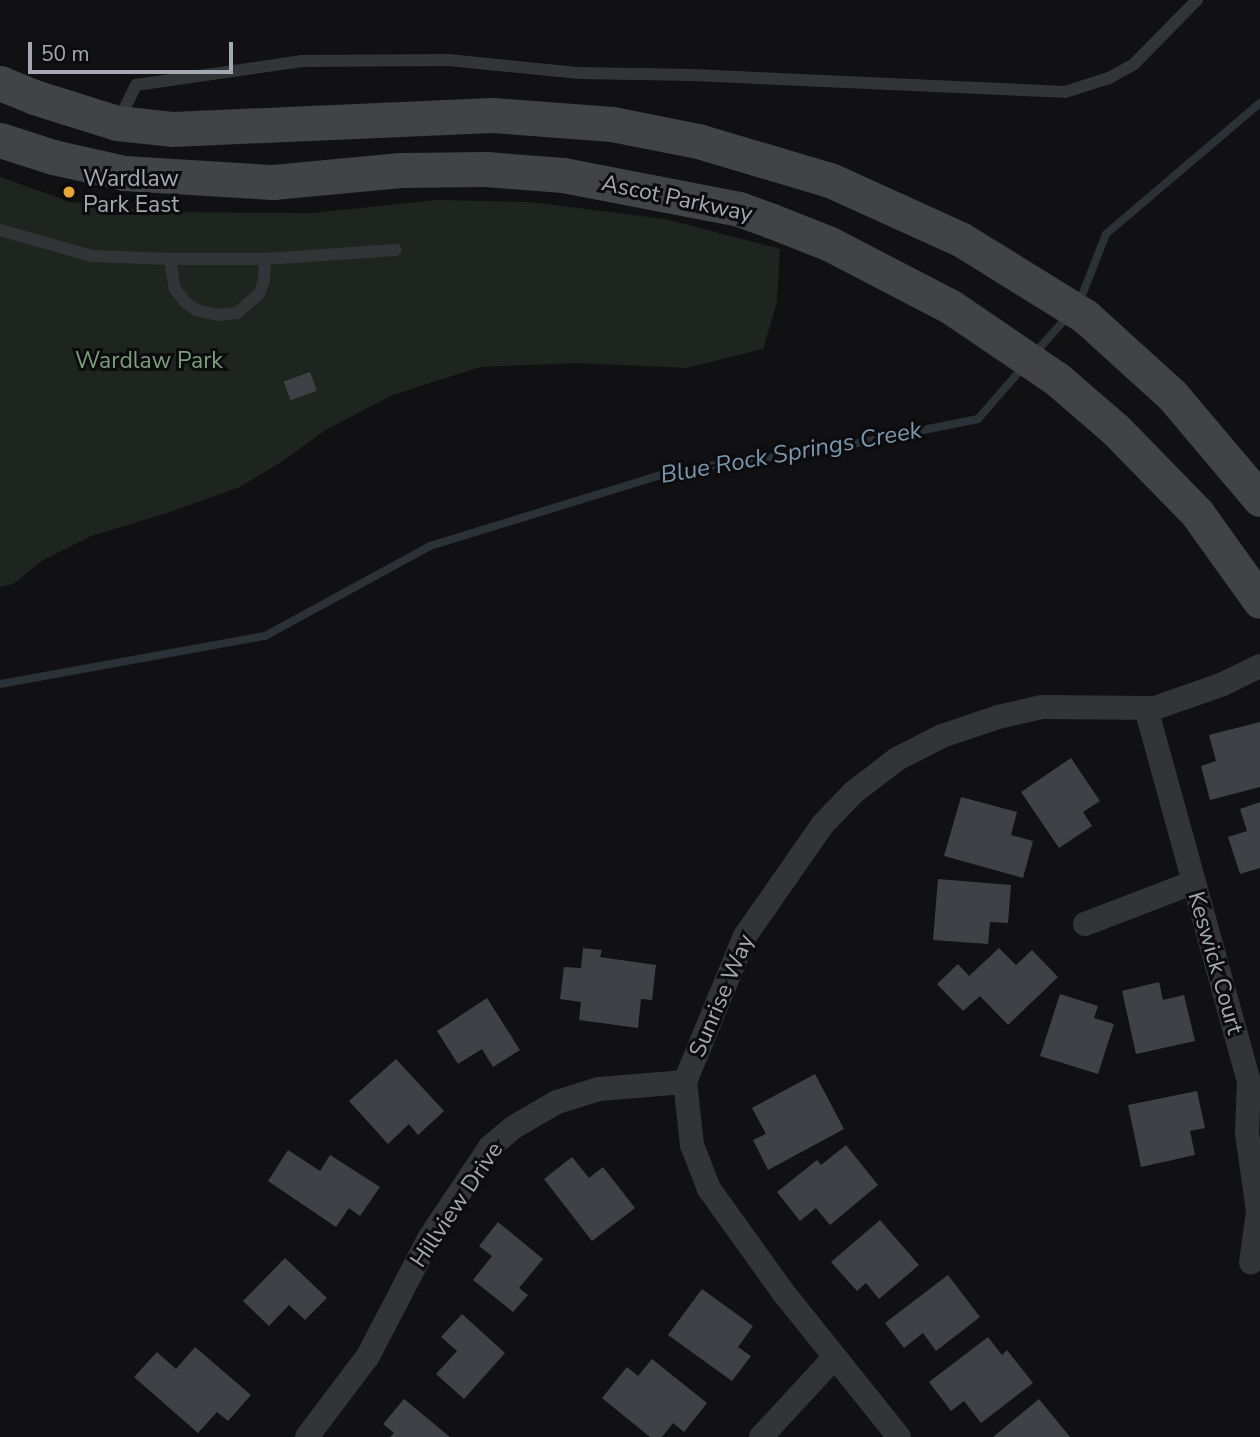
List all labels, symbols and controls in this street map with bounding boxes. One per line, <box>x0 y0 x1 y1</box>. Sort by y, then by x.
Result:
scale bar <box>32 28 236 72</box>
text: 50 m <box>41 40 90 68</box>
place label: Wardlaw Park East <box>83 165 179 219</box>
street label: Ascot Parkway <box>599 170 755 228</box>
marker: Wardlaw Park East <box>61 184 77 200</box>
park label: Wardlaw Park <box>75 347 223 375</box>
water label: Blue Rock Springs Creek <box>658 416 924 490</box>
street label: Keswick Court <box>1181 888 1249 1038</box>
street label: Sunrise Way <box>684 930 760 1062</box>
street label: Hillview Drive <box>405 1137 509 1273</box>

